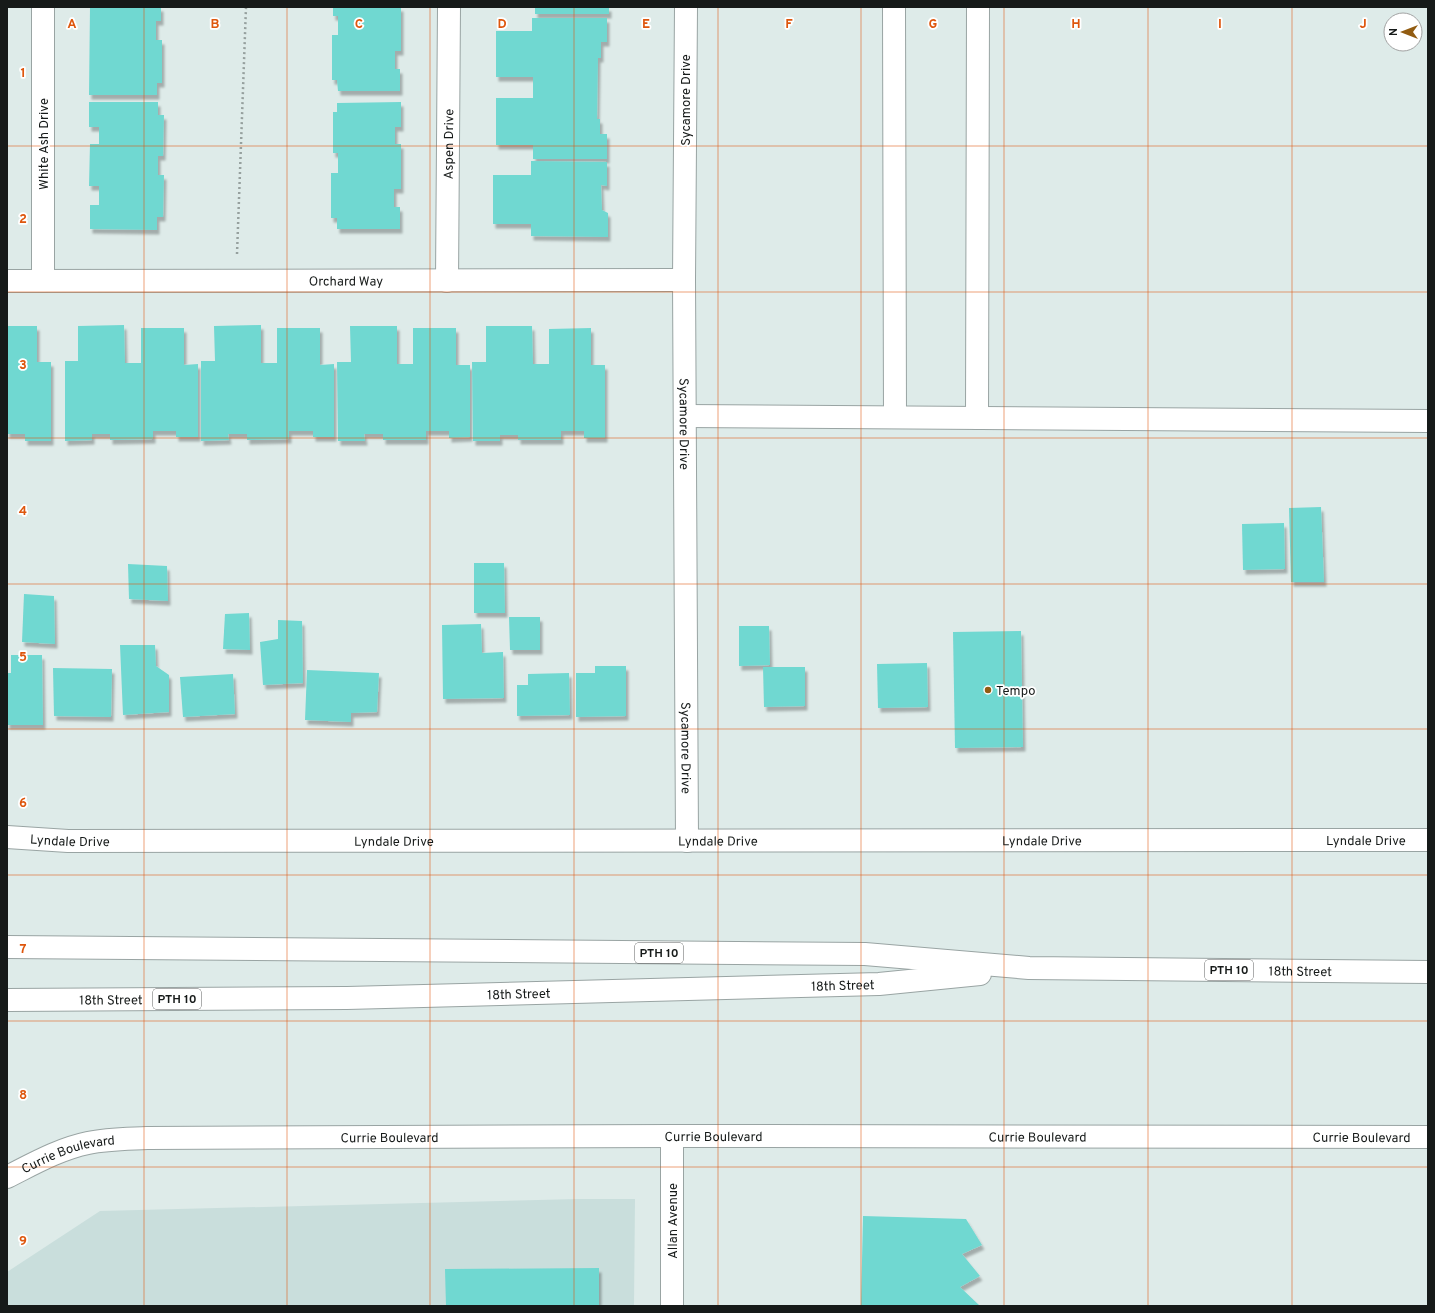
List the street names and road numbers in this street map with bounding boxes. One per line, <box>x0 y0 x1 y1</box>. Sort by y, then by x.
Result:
street label: Sycamore Drive <box>679 54 695 146</box>
street label: White Ash Drive <box>37 98 53 190</box>
street label: Aspen Drive <box>442 109 458 179</box>
street label: Orchard Way <box>309 274 383 291</box>
street label: Sycamore Drive <box>675 378 691 470</box>
street label: Sycamore Drive <box>676 702 693 794</box>
street label: Lyndale Drive <box>29 833 110 851</box>
street label: Lyndale Drive <box>678 834 758 851</box>
street label: Lyndale Drive <box>1002 834 1082 850</box>
street label: Lyndale Drive <box>1326 834 1406 850</box>
street label: Lyndale Drive <box>354 835 434 851</box>
road number: PTH 10 <box>635 943 683 963</box>
road number: PTH 10 <box>1205 960 1253 980</box>
street label: 18th Street <box>1269 964 1332 981</box>
street label: 18th Street <box>811 978 875 996</box>
street label: 18th Street <box>487 987 551 1004</box>
road number: PTH 10 <box>153 989 201 1009</box>
street label: 18th Street <box>79 993 143 1010</box>
street label: Currie Boulevard <box>665 1130 763 1146</box>
street label: Currie Boulevard <box>989 1130 1087 1147</box>
street label: Currie Boulevard <box>341 1131 439 1147</box>
street label: Currie Boulevard <box>1313 1131 1411 1147</box>
street label: Currie Boulevard <box>19 1134 115 1178</box>
street label: Allan Avenue <box>666 1183 682 1259</box>

